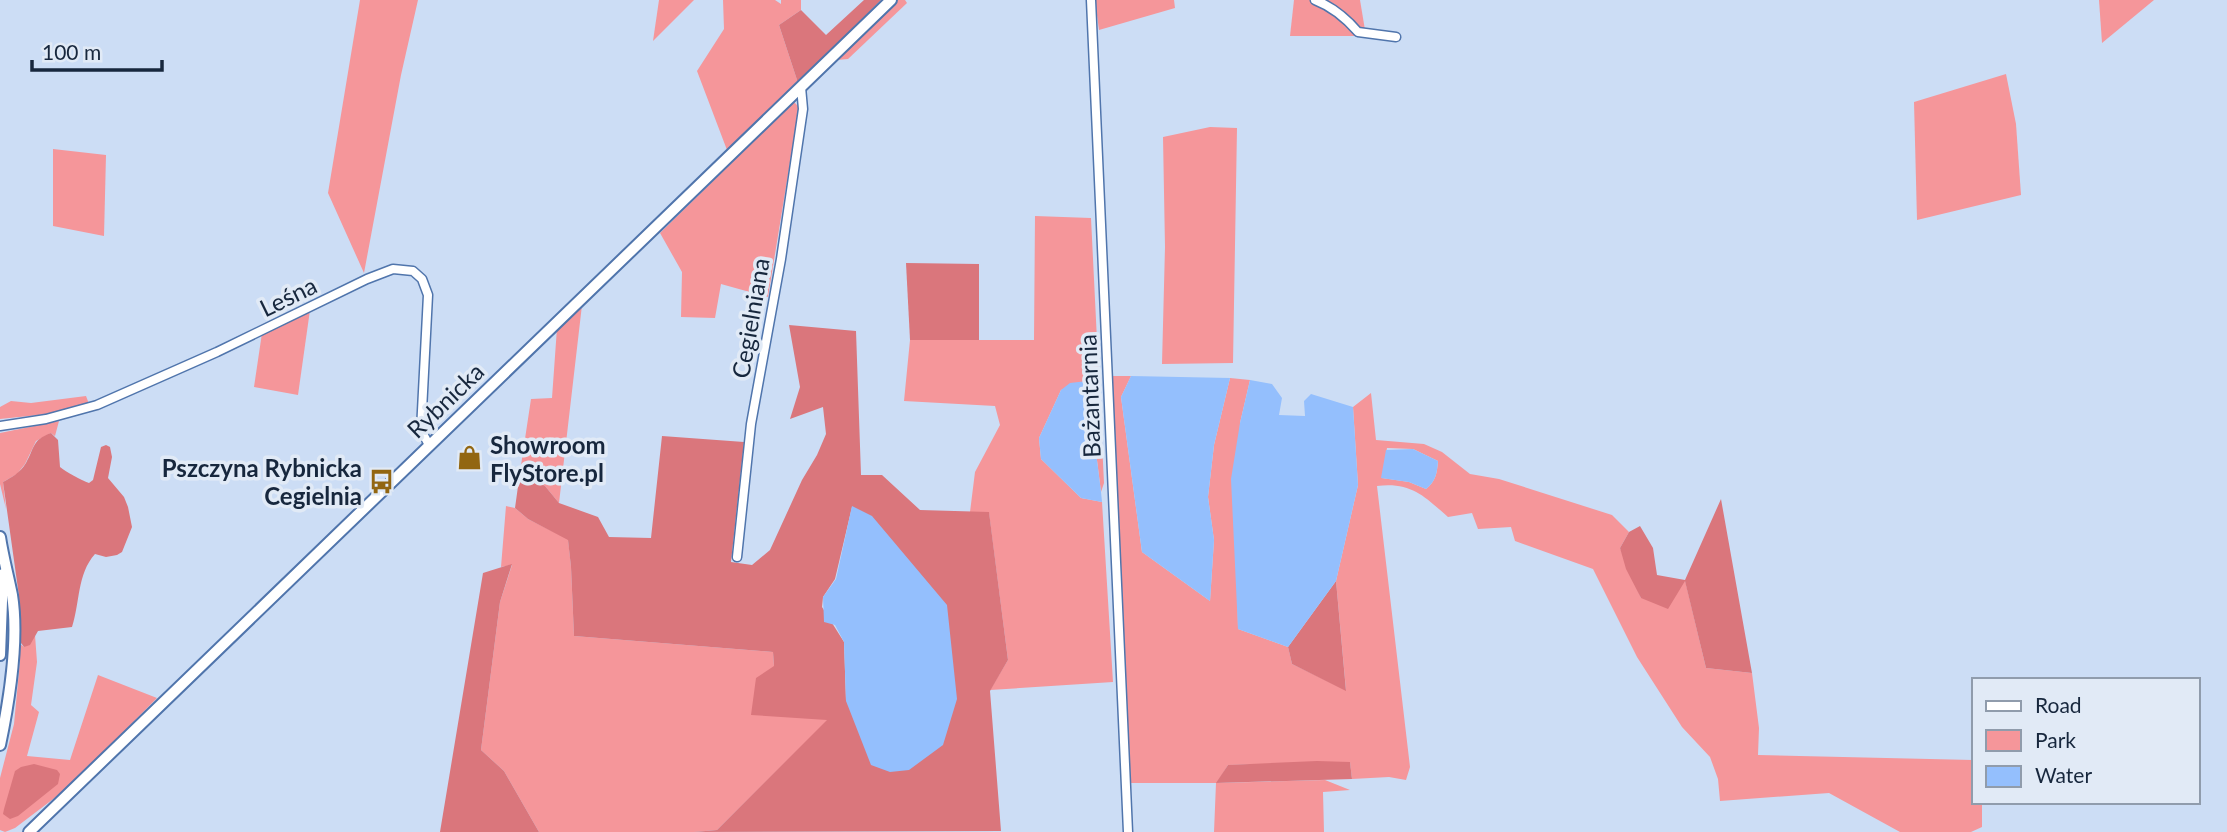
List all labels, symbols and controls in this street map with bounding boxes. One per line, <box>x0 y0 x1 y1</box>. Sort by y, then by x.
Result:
scale bar <box>32 28 161 72</box>
text: 100 m <box>42 39 101 64</box>
street label: Cegielniana <box>725 256 775 380</box>
street label: Leśna <box>255 270 321 322</box>
street label: Bażantarnia <box>1072 334 1106 458</box>
street label: Rybnicka <box>401 357 489 443</box>
place label: Showroom FlyStore.pl <box>490 430 606 487</box>
shop icon: Showroom FlyStore.pl <box>456 444 484 472</box>
place label: Pszczyna Rybnicka Cegielnia <box>162 453 362 510</box>
bus stop icon: Pszczyna Rybnicka Cegielnia <box>368 467 396 495</box>
legend <box>1972 678 2199 804</box>
text: Road <box>2035 692 2082 717</box>
text: Park <box>2035 727 2076 752</box>
text: Water <box>2035 762 2092 787</box>

